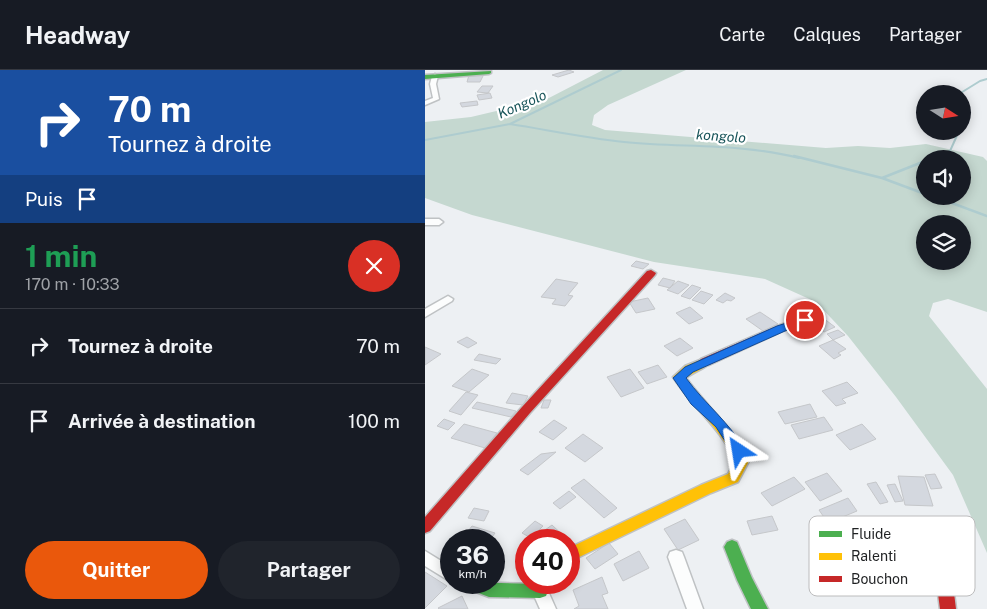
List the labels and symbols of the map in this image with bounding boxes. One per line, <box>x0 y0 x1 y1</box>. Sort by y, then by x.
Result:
north arrow <box>916 85 971 140</box>
water label: Kongolo <box>495 86 549 121</box>
water label: kongolo <box>696 126 747 146</box>
pin <box>784 299 826 341</box>
position arrow <box>712 424 764 476</box>
legend <box>809 516 975 596</box>
text: Fluide <box>851 526 891 542</box>
speed limit sign: 40 <box>515 529 580 594</box>
text: Ralenti <box>851 548 897 564</box>
text: Bouchon <box>851 571 908 587</box>

